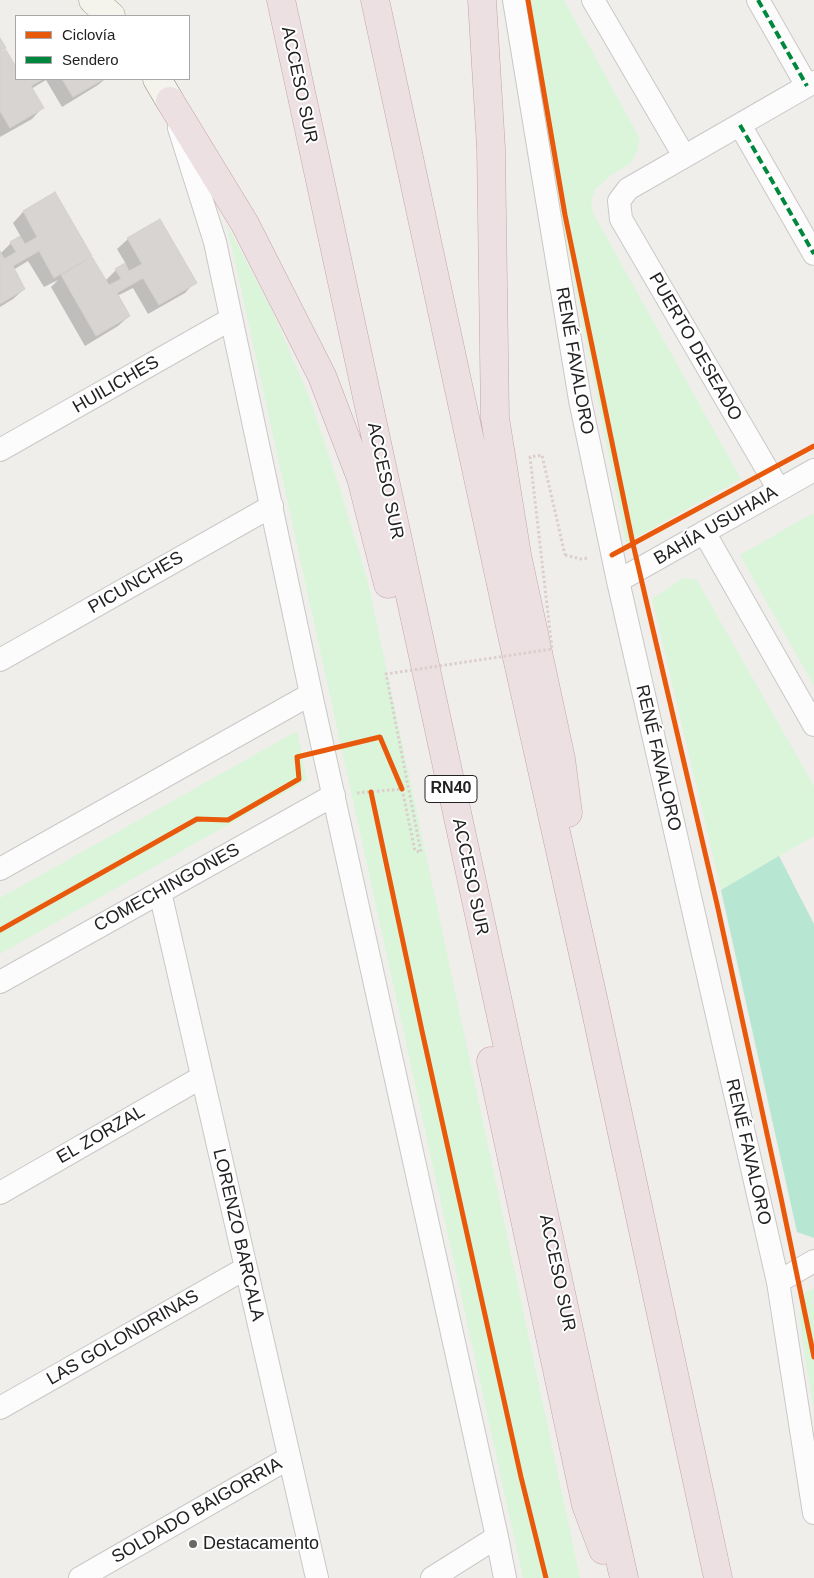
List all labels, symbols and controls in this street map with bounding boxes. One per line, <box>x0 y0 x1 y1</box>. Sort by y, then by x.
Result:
legend <box>15 15 190 80</box>
street label: ACCESO SUR <box>276 25 322 145</box>
text: Ciclovía <box>62 26 115 43</box>
text: Sendero <box>62 51 119 68</box>
street label: PUERTO DESEADO <box>644 269 746 425</box>
street label: RENÉ FAVALORO <box>550 286 598 436</box>
street label: HUILICHES <box>69 352 163 418</box>
street label: ACCESO SUR <box>362 421 408 541</box>
street label: BAHÍA USUHAIA <box>650 482 782 570</box>
street label: PICUNCHES <box>85 547 187 619</box>
street label: RENÉ FAVALORO <box>631 683 685 833</box>
road number: RN40 <box>425 776 477 802</box>
street label: ACCESO SUR <box>447 817 493 937</box>
street label: COMECHINGONES <box>90 839 244 937</box>
street label: RENÉ FAVALORO <box>721 1077 775 1227</box>
street label: EL ZORZAL <box>53 1101 149 1169</box>
street label: LORENZO BARCALA <box>208 1147 268 1323</box>
street label: ACCESO SUR <box>534 1213 580 1333</box>
street label: LAS GOLONDRINAS <box>43 1286 203 1390</box>
street label: SOLDADO BAIGORRIA <box>108 1453 286 1569</box>
place label: Destacamento <box>203 1533 319 1555</box>
marker: Destacamento <box>187 1538 199 1550</box>

